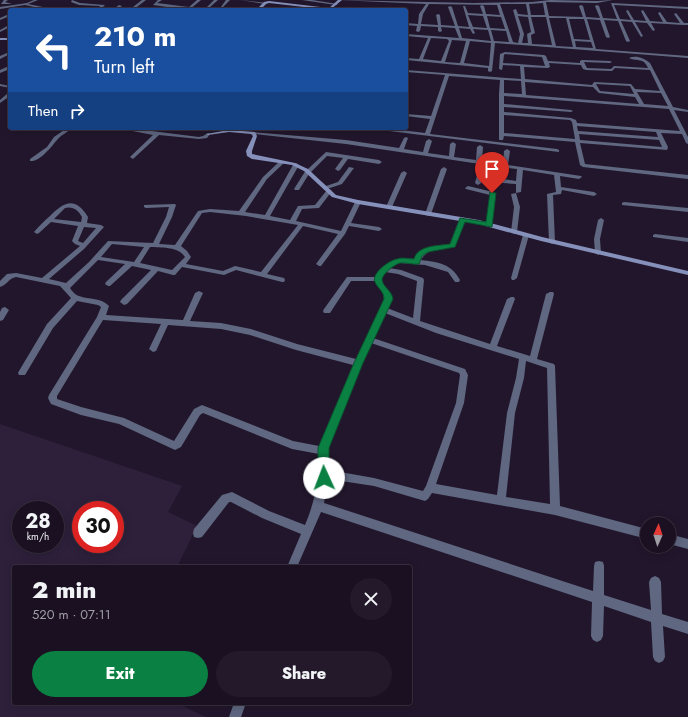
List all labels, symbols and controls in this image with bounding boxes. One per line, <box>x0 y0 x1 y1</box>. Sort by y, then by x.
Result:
text: 210 m <box>94 16 177 57</box>
icon: left <box>28 24 80 76</box>
text: Turn left <box>94 54 154 80</box>
text: Then <box>28 100 58 122</box>
icon: right <box>66 100 88 122</box>
pin <box>475 152 509 193</box>
icon: arrive <box>481 158 503 180</box>
position arrow <box>303 457 345 499</box>
speed limit sign: 30 <box>72 501 124 553</box>
text: 28 <box>25 507 51 536</box>
north arrow <box>640 517 676 553</box>
map controls <box>640 517 676 553</box>
text: km/h <box>27 529 49 544</box>
text: 2 min <box>32 572 96 607</box>
button: close <box>350 578 392 620</box>
text: 520 m · 07:11 <box>32 605 111 624</box>
button: Exit <box>32 651 208 697</box>
button: Share <box>216 651 392 697</box>

